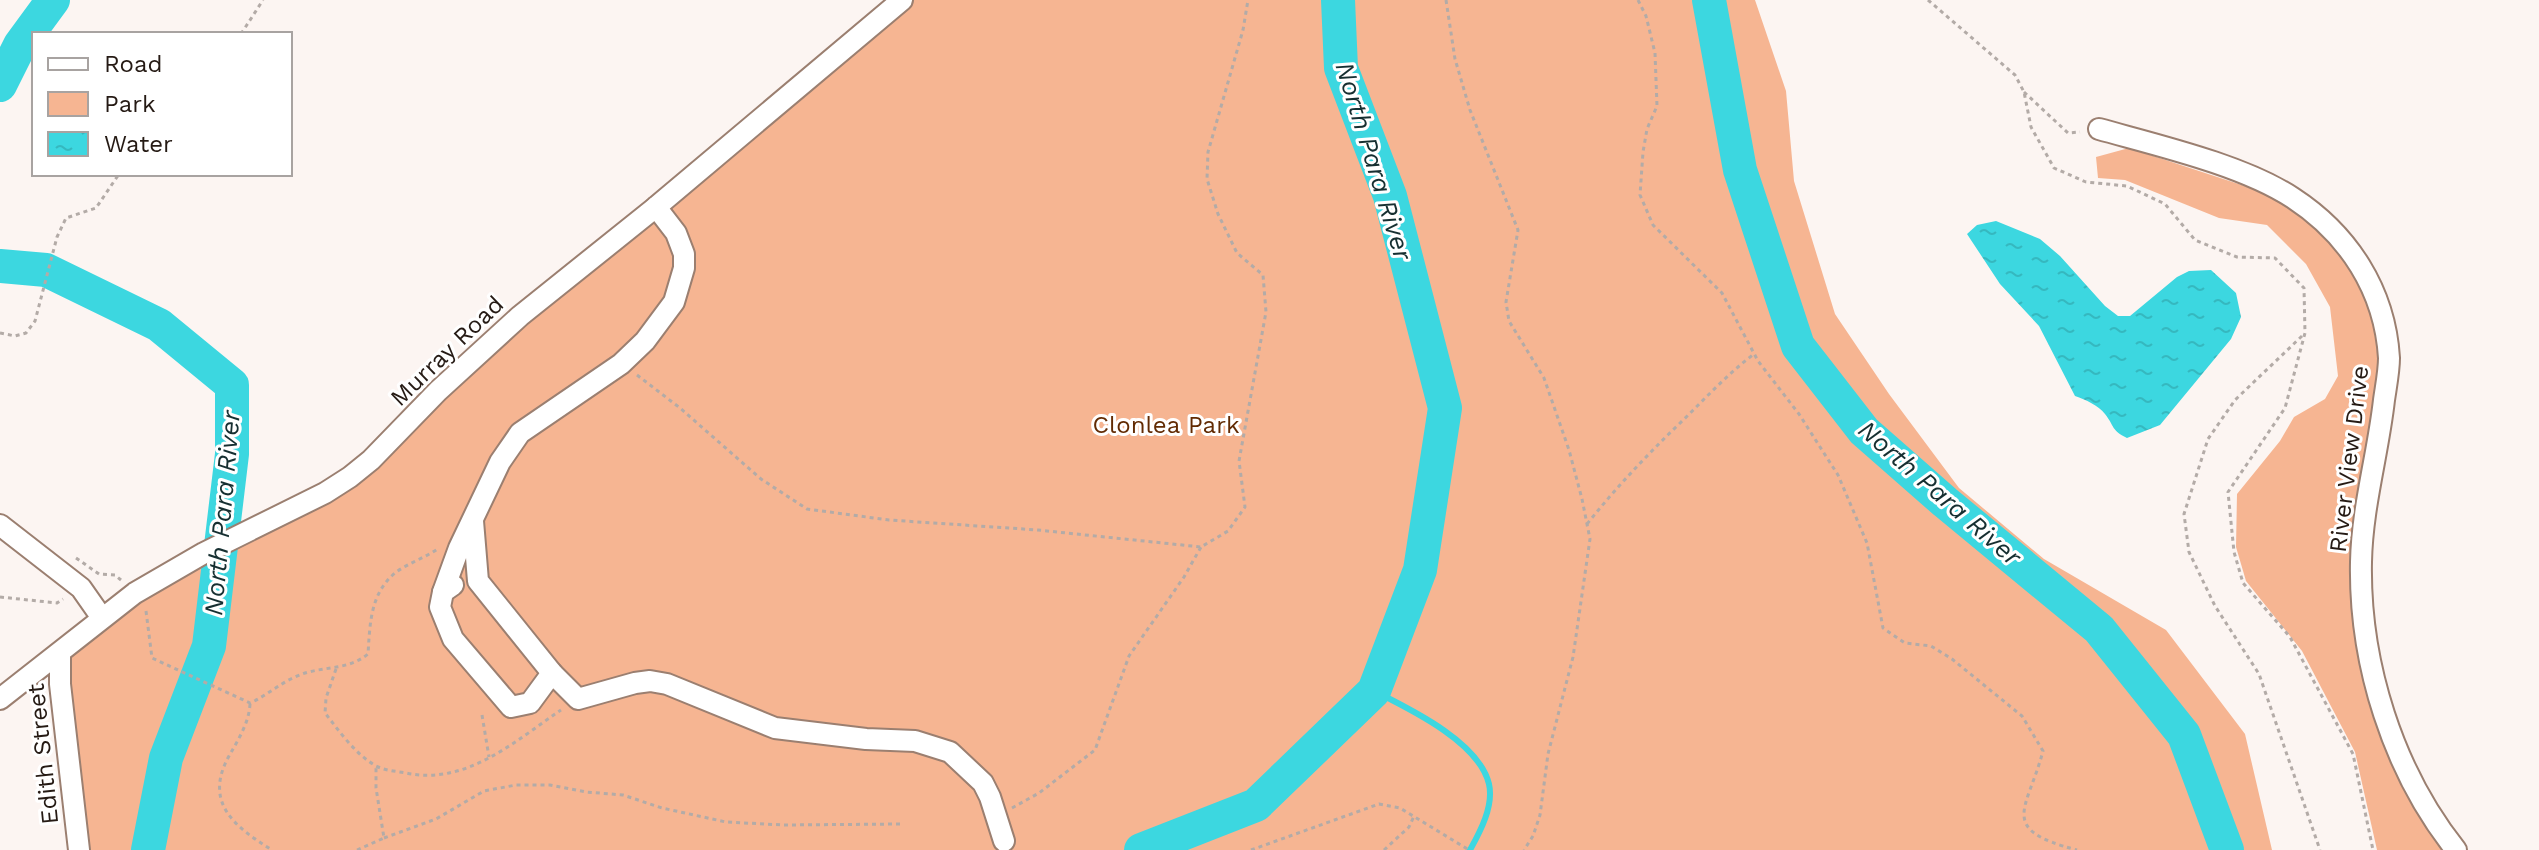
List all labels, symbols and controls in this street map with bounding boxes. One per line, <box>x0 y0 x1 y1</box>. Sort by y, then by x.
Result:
legend <box>32 32 292 176</box>
text: Road <box>104 50 163 78</box>
water label: North Para River <box>1330 58 1419 265</box>
text: Park <box>104 90 156 118</box>
text: Water <box>104 130 173 158</box>
street label: Murray Road <box>385 290 509 412</box>
street label: River View Drive <box>2324 364 2374 554</box>
water label: North Para River <box>198 408 246 617</box>
park label: Clonlea Park <box>1092 411 1240 439</box>
water label: North Para River <box>1853 414 2028 572</box>
street label: Edith Street <box>22 682 64 826</box>

